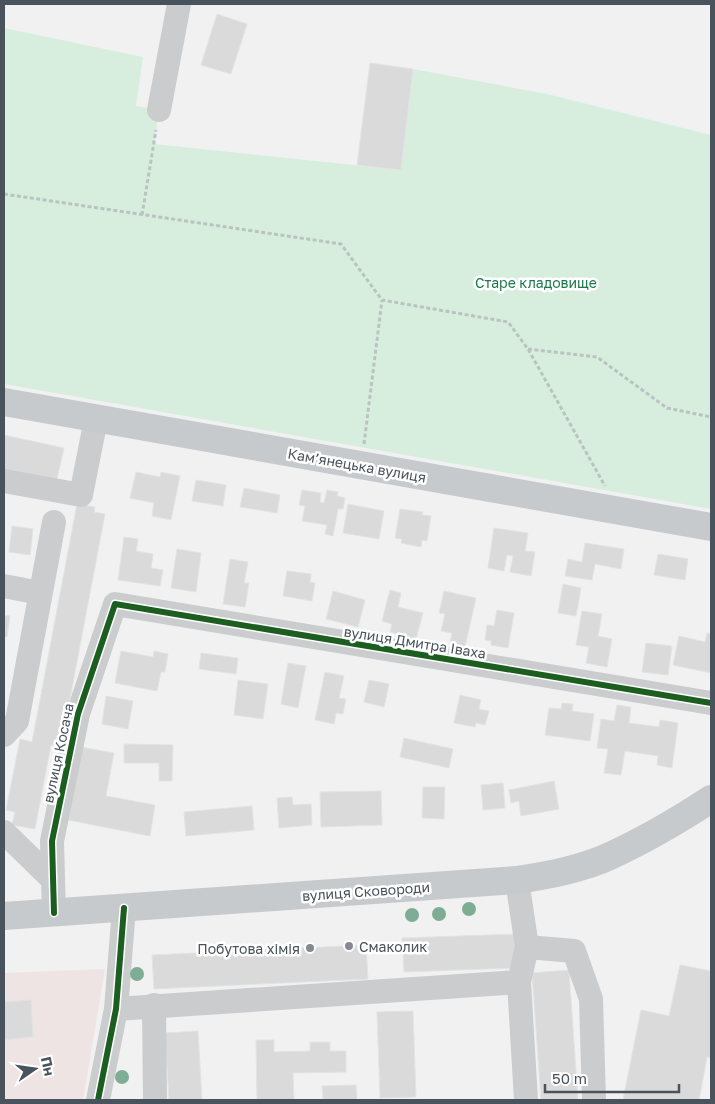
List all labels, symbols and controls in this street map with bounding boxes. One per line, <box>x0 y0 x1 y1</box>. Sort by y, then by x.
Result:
park label: Старе кладовище <box>475 274 597 291</box>
street label: Камʼянецька вулиця <box>286 444 428 486</box>
street label: вулиця Дмитра Іваха <box>343 622 487 662</box>
street label: вулиця Косача <box>39 702 77 804</box>
street label: вулиця Сковороди <box>302 878 430 904</box>
place label: Смаколик <box>359 938 427 955</box>
place label: Побутова хімія <box>197 940 300 957</box>
marker: Смаколик <box>343 940 355 952</box>
marker: Побутова хімія <box>304 942 316 954</box>
north arrow <box>10 1044 60 1094</box>
text: Пн <box>38 1055 59 1077</box>
scale bar <box>545 1062 679 1094</box>
text: 50 m <box>552 1069 587 1087</box>

